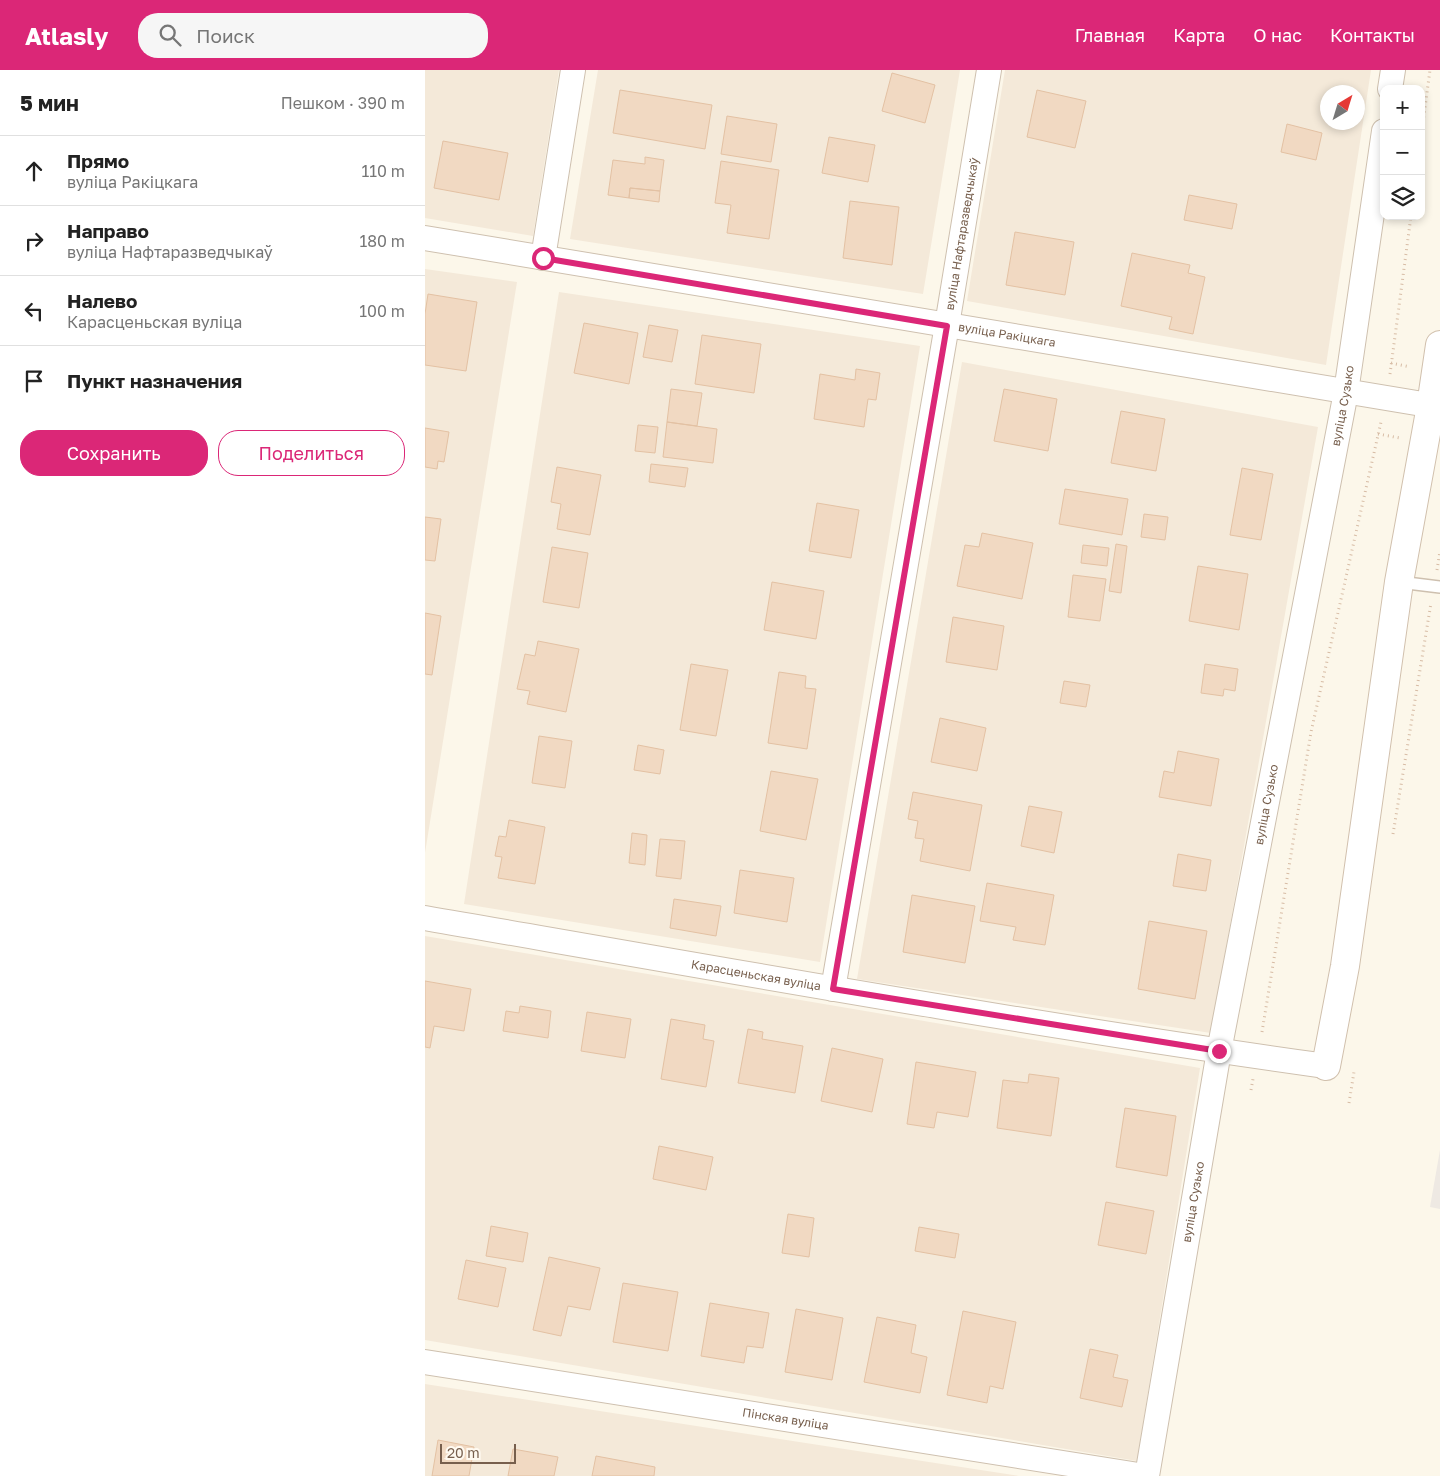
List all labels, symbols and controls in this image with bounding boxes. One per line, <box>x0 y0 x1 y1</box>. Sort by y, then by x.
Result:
search box <box>138 13 488 58</box>
text: Atlasly <box>25 21 108 50</box>
icon: search <box>156 21 184 49</box>
text: Поиск <box>196 24 255 47</box>
text: Главная <box>1075 24 1145 46</box>
text: Карта <box>1173 24 1225 46</box>
text: О нас <box>1253 24 1302 46</box>
text: Контакты <box>1330 24 1415 46</box>
north arrow <box>1320 85 1365 130</box>
map controls <box>1380 85 1425 220</box>
button: + <box>1380 85 1425 130</box>
text: 5 мин <box>20 90 79 116</box>
text: Пешком · 390 m <box>281 93 405 113</box>
button: − <box>1380 130 1425 175</box>
text: Прямо <box>67 149 129 172</box>
street label: вуліца Нафтаразведчыкаў <box>942 156 982 311</box>
icon: ahead <box>20 157 48 185</box>
text: 110 m <box>361 161 405 181</box>
text: вуліца Ракіцкага <box>67 172 198 192</box>
button: layers <box>1380 175 1425 220</box>
text: Направо <box>67 219 149 242</box>
icon: right <box>20 227 48 255</box>
text: 180 m <box>359 231 405 251</box>
text: вуліца Нафтаразведчыкаў <box>67 242 273 262</box>
route start <box>532 247 555 270</box>
text: Налево <box>67 289 137 312</box>
icon: left <box>20 297 48 325</box>
text: 100 m <box>359 301 405 321</box>
text: Карасценьская вуліца <box>67 312 242 332</box>
street label: вуліца Ракіцкага <box>957 319 1057 350</box>
street label: вуліца Сузько <box>1328 364 1357 447</box>
icon: arrive <box>20 367 48 395</box>
text: Пункт назначения <box>67 369 242 392</box>
button: Сохранить <box>20 430 208 476</box>
button: Поделиться <box>218 430 405 476</box>
street label: вуліца Сузько <box>1251 763 1281 846</box>
street label: Карасценьская вуліца <box>690 956 822 993</box>
route end <box>1208 1040 1231 1063</box>
street label: вуліца Сузько <box>1179 1160 1207 1243</box>
street label: Пінская вуліца <box>741 1404 830 1433</box>
scale bar <box>440 1441 516 1464</box>
text: 20 m <box>447 1444 480 1461</box>

